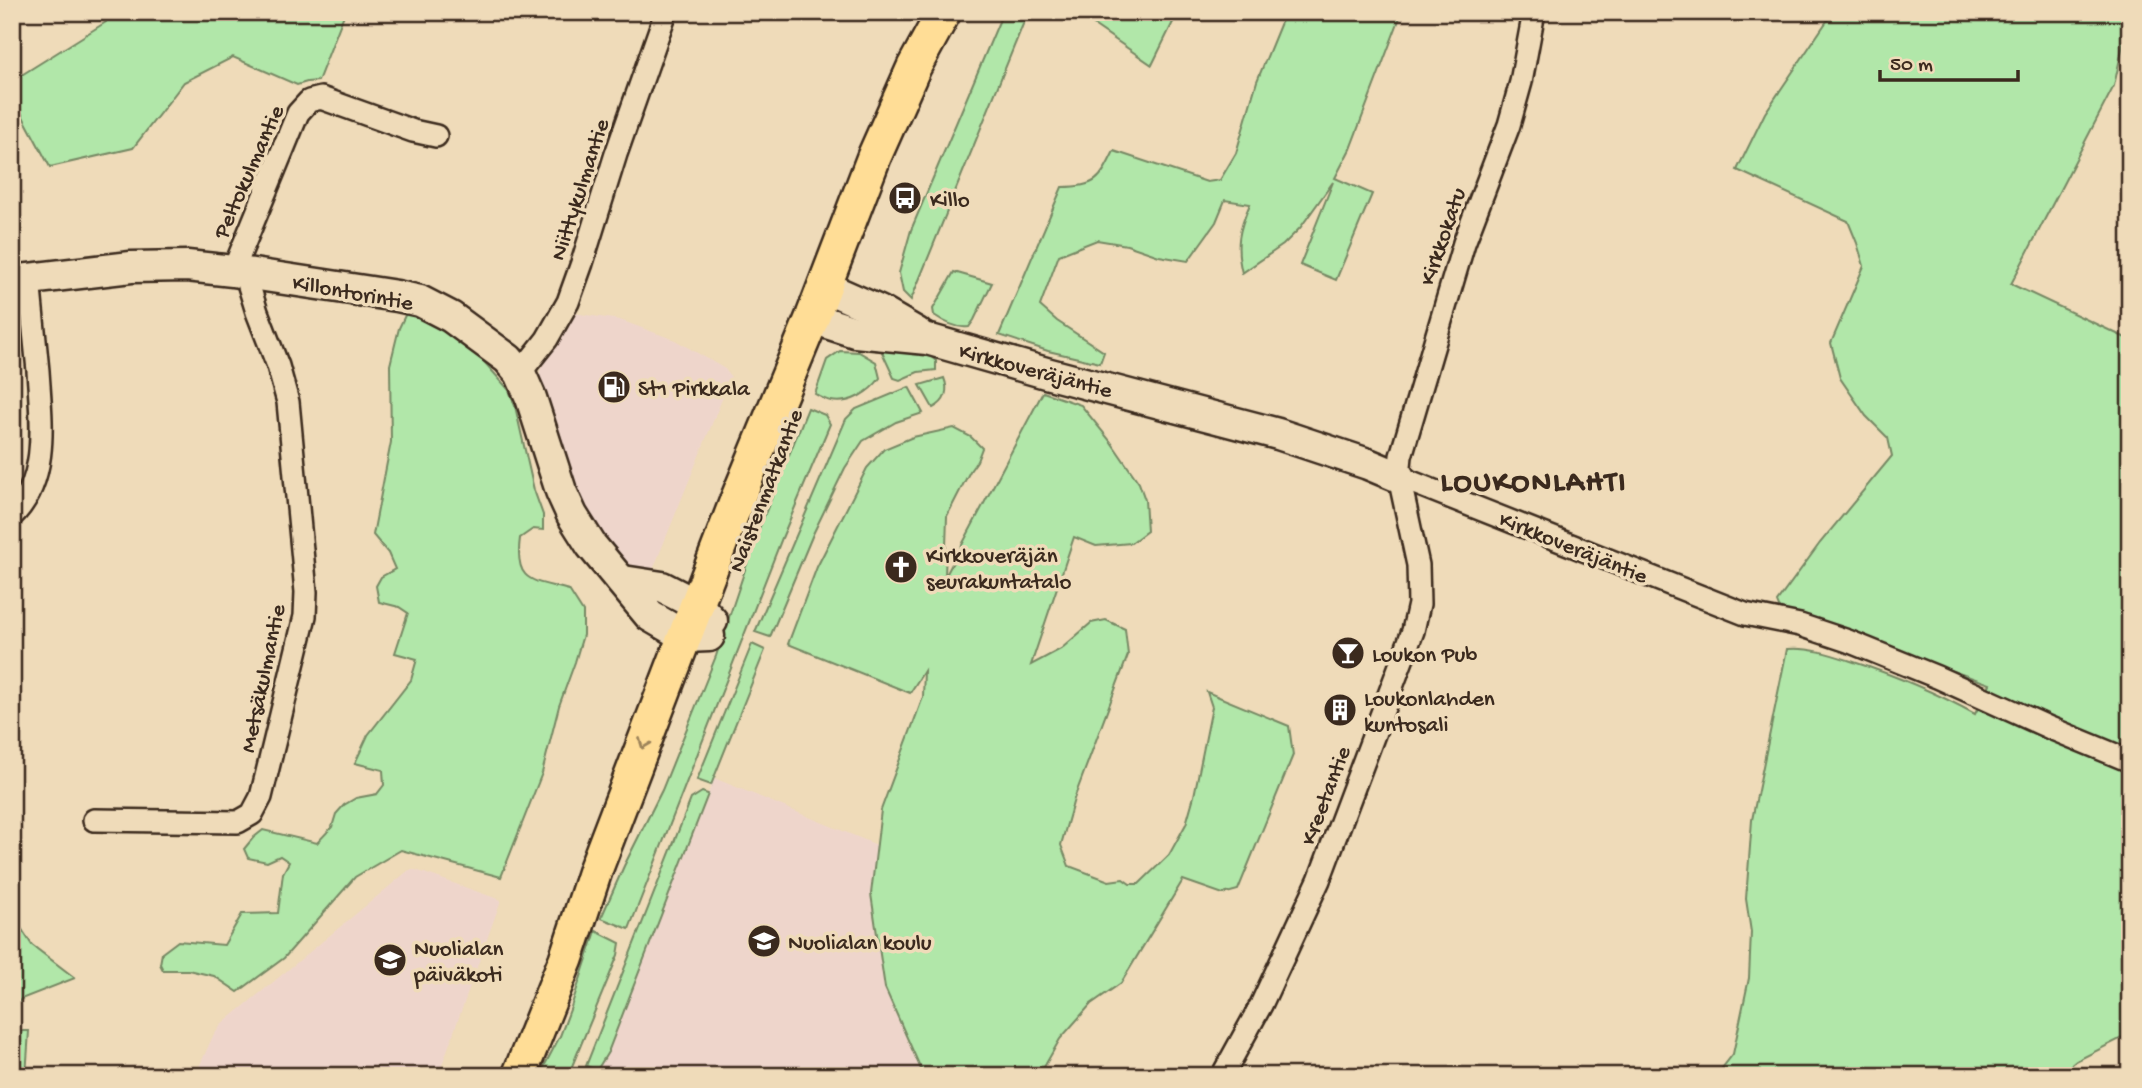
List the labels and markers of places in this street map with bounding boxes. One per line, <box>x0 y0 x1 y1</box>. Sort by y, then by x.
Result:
bus stop icon: Killo <box>886 179 924 217</box>
place label: Killo <box>930 188 970 215</box>
fuel station icon: St1 Pirkkala <box>595 368 633 406</box>
place label: St1 Pirkkala <box>638 377 751 404</box>
place label: Kirkkoveräjän seurakuntatalo <box>926 544 1071 597</box>
church icon: Kirkkoveräjän seurakuntatalo <box>882 548 920 586</box>
bar icon: Loukon Pub <box>1329 634 1367 672</box>
place label: Loukon Pub <box>1372 643 1477 670</box>
place label: Loukonlahden kuntosali <box>1364 687 1495 740</box>
building icon: Loukonlahden kuntosali <box>1321 691 1359 729</box>
school or university icon: Nuolialan koulu <box>745 922 783 960</box>
place label: Nuolialan koulu <box>788 931 932 958</box>
place label: Nuolialan päiväkoti <box>413 937 503 990</box>
school or university icon: Nuolialan päiväkoti <box>371 941 409 979</box>

